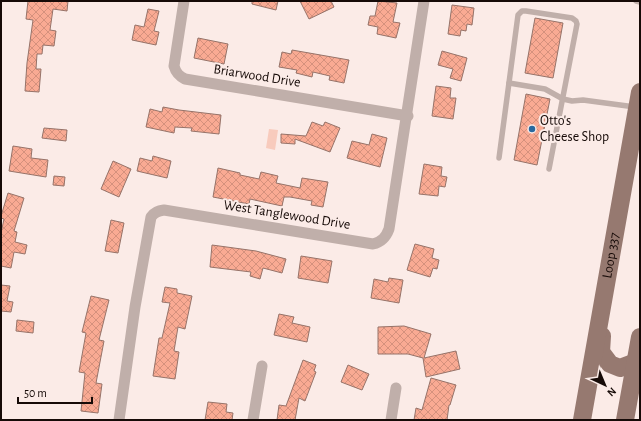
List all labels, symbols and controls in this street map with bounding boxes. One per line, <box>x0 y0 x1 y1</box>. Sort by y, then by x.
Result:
street label: Briarwood Drive <box>212 62 302 90</box>
place label: Otto's Cheese Shop <box>540 114 609 144</box>
marker: Otto's Cheese Shop <box>527 124 537 134</box>
street label: West Tanglewood Drive <box>223 198 351 232</box>
street label: Loop 337 <box>600 231 622 280</box>
north arrow <box>585 365 625 405</box>
scale bar <box>18 379 92 405</box>
text: N <box>605 385 618 398</box>
text: 50 m <box>24 387 47 399</box>

